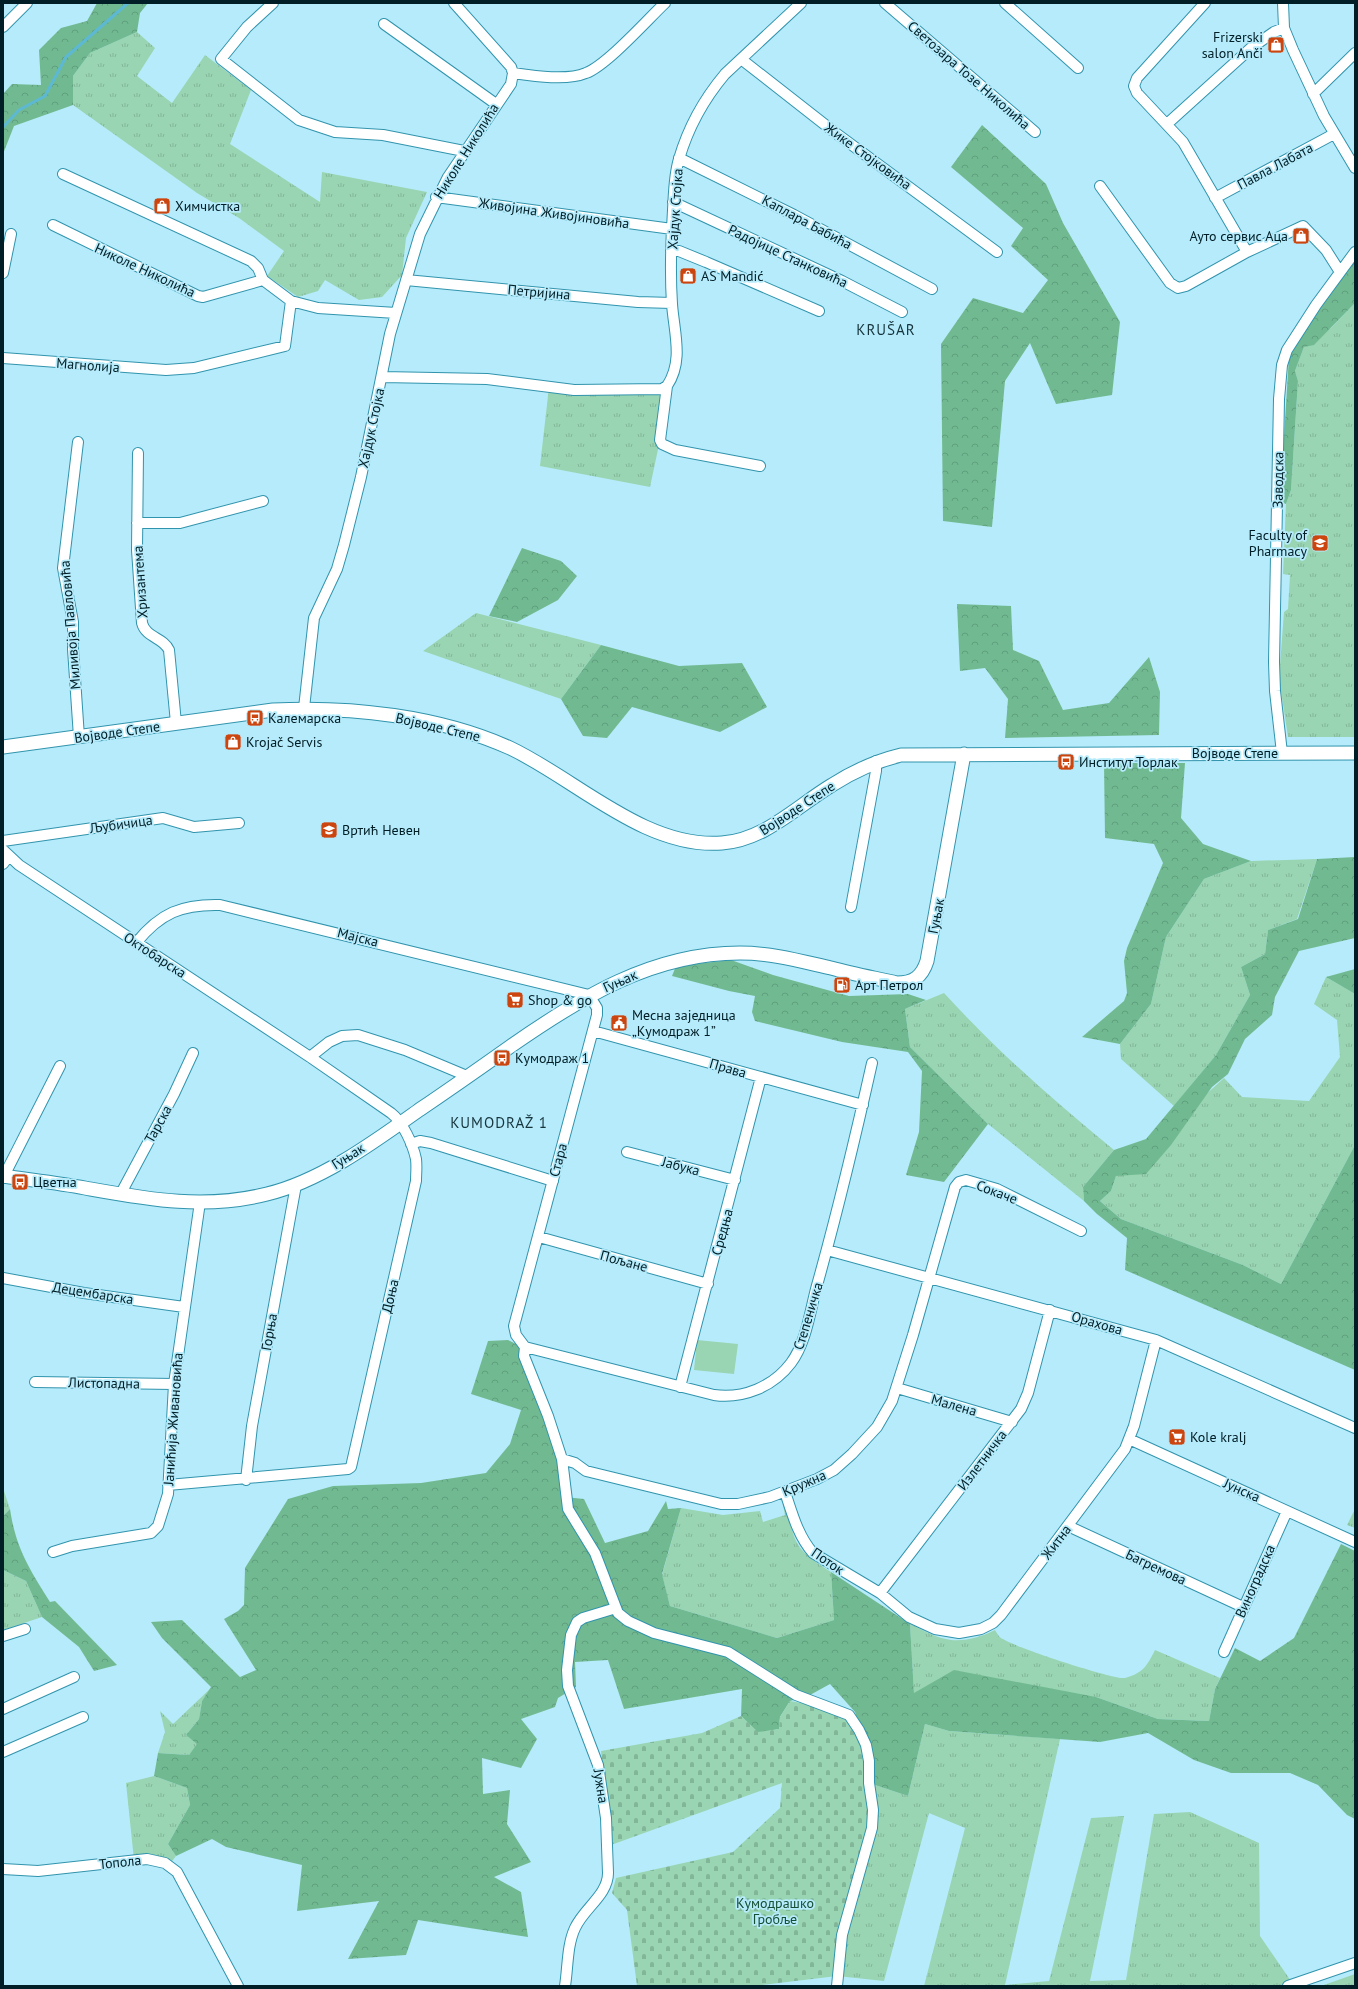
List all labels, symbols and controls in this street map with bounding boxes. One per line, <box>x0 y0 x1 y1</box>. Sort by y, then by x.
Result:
street label: Светозара Тозе Николића <box>904 17 1034 133</box>
place label: Frizerski salon Anči <box>1202 28 1263 62</box>
shop icon: Frizerski salon Anči <box>1266 35 1286 55</box>
street label: Николе Николића <box>429 100 503 202</box>
street label: Жике Стојковића <box>820 118 915 194</box>
street label: Павла Лабата <box>1234 138 1316 194</box>
street label: Хајдук Стојка <box>663 168 687 250</box>
street label: Каплара Бабића <box>759 191 855 253</box>
street label: Живојина Живојиновића <box>476 193 631 233</box>
shop icon: Химчистка <box>152 196 172 216</box>
place label: Химчистка <box>175 197 240 215</box>
street label: Радојице Станковића <box>725 220 851 292</box>
shop icon: Ауто сервис Аца <box>1291 226 1311 246</box>
place label: Ауто сервис Аца <box>1189 227 1288 245</box>
street label: Николе Николића <box>92 239 198 301</box>
shop icon: AS Mandić <box>678 266 698 286</box>
place label: AS Mandić <box>701 267 764 285</box>
street label: Петријина <box>507 280 571 304</box>
district label: KRUŠAR <box>856 320 916 339</box>
street label: Магнолија <box>56 354 120 376</box>
street label: Хајдук Стојка <box>354 386 388 470</box>
street label: Заводска <box>1269 452 1287 508</box>
place label: Faculty of Pharmacy <box>1249 526 1308 560</box>
school or university icon: Faculty of Pharmacy <box>1310 533 1330 553</box>
street label: Хризантема <box>128 545 152 619</box>
street label: Миливоја Павловића <box>55 560 85 690</box>
bus stop icon: Калемарска <box>245 708 265 728</box>
place label: Калемарска <box>268 709 341 727</box>
street label: Војводе Степе <box>394 709 482 745</box>
street label: Војводе Степе <box>73 717 161 747</box>
shop icon: Krojač Servis <box>223 732 243 752</box>
place label: Krojač Servis <box>246 733 323 751</box>
street label: Војводе Степе <box>1192 744 1278 762</box>
bus stop icon: Институт Торлак <box>1056 752 1076 772</box>
place label: Институт Торлак <box>1079 753 1178 771</box>
street label: Војводе Степе <box>756 777 838 839</box>
street label: Љубичица <box>87 811 154 837</box>
school or university icon: Вртић Невен <box>319 820 339 840</box>
place label: Вртић Невен <box>342 821 420 839</box>
street label: Гуњак <box>924 897 948 935</box>
street label: Мајска <box>336 923 380 951</box>
street label: Октобарска <box>120 928 190 982</box>
street label: Гуњак <box>600 965 640 996</box>
fuel station icon: Арт Петрол <box>832 975 852 995</box>
place label: Арт Петрол <box>855 976 923 994</box>
supermarket icon: Shop & go <box>505 990 525 1010</box>
place label: Shop & go <box>528 991 592 1009</box>
place label: Месна заједница „Кумодраж 1” <box>632 1006 736 1040</box>
public building icon: Месна заједница „Кумодраж 1” <box>609 1013 629 1033</box>
bus stop icon: Кумодраж 1 <box>492 1048 512 1068</box>
place label: Кумодраж 1 <box>515 1049 589 1067</box>
street label: Права <box>707 1054 749 1082</box>
street label: Тарска <box>140 1102 176 1146</box>
district label: KUMODRAŽ 1 <box>450 1113 548 1132</box>
street label: Гуњак <box>328 1139 368 1173</box>
street label: Стара <box>545 1141 571 1179</box>
street label: Јабука <box>659 1152 702 1180</box>
bus stop icon: Цветна <box>10 1172 30 1192</box>
place label: Цветна <box>33 1173 77 1191</box>
street label: Сокаче <box>974 1176 1020 1208</box>
street label: Средња <box>707 1207 737 1257</box>
street label: Пољане <box>598 1246 650 1276</box>
street label: Доња <box>377 1277 403 1315</box>
street label: Децембарска <box>51 1278 135 1308</box>
street label: Степеничка <box>789 1280 827 1352</box>
street label: Орахова <box>1069 1307 1125 1339</box>
street label: Горња <box>257 1312 281 1352</box>
street label: Јанићија Живановића <box>159 1352 187 1487</box>
street label: Листопадна <box>67 1373 140 1393</box>
street label: Малена <box>929 1390 979 1420</box>
street label: Излетничка <box>953 1426 1011 1494</box>
supermarket icon: Kole kralj <box>1167 1427 1187 1447</box>
place label: Kole kralj <box>1190 1428 1247 1446</box>
street label: Кружна <box>779 1466 829 1500</box>
street label: Јунска <box>1220 1474 1263 1506</box>
street label: Житна <box>1036 1521 1075 1564</box>
street label: Виноградска <box>1231 1542 1279 1620</box>
street label: Поток <box>808 1543 848 1579</box>
street label: Багремова <box>1123 1545 1189 1589</box>
street label: Јужна <box>589 1767 613 1804</box>
street label: Топола <box>98 1851 142 1873</box>
park label: Кумодрашко Гробље <box>736 1894 814 1928</box>

